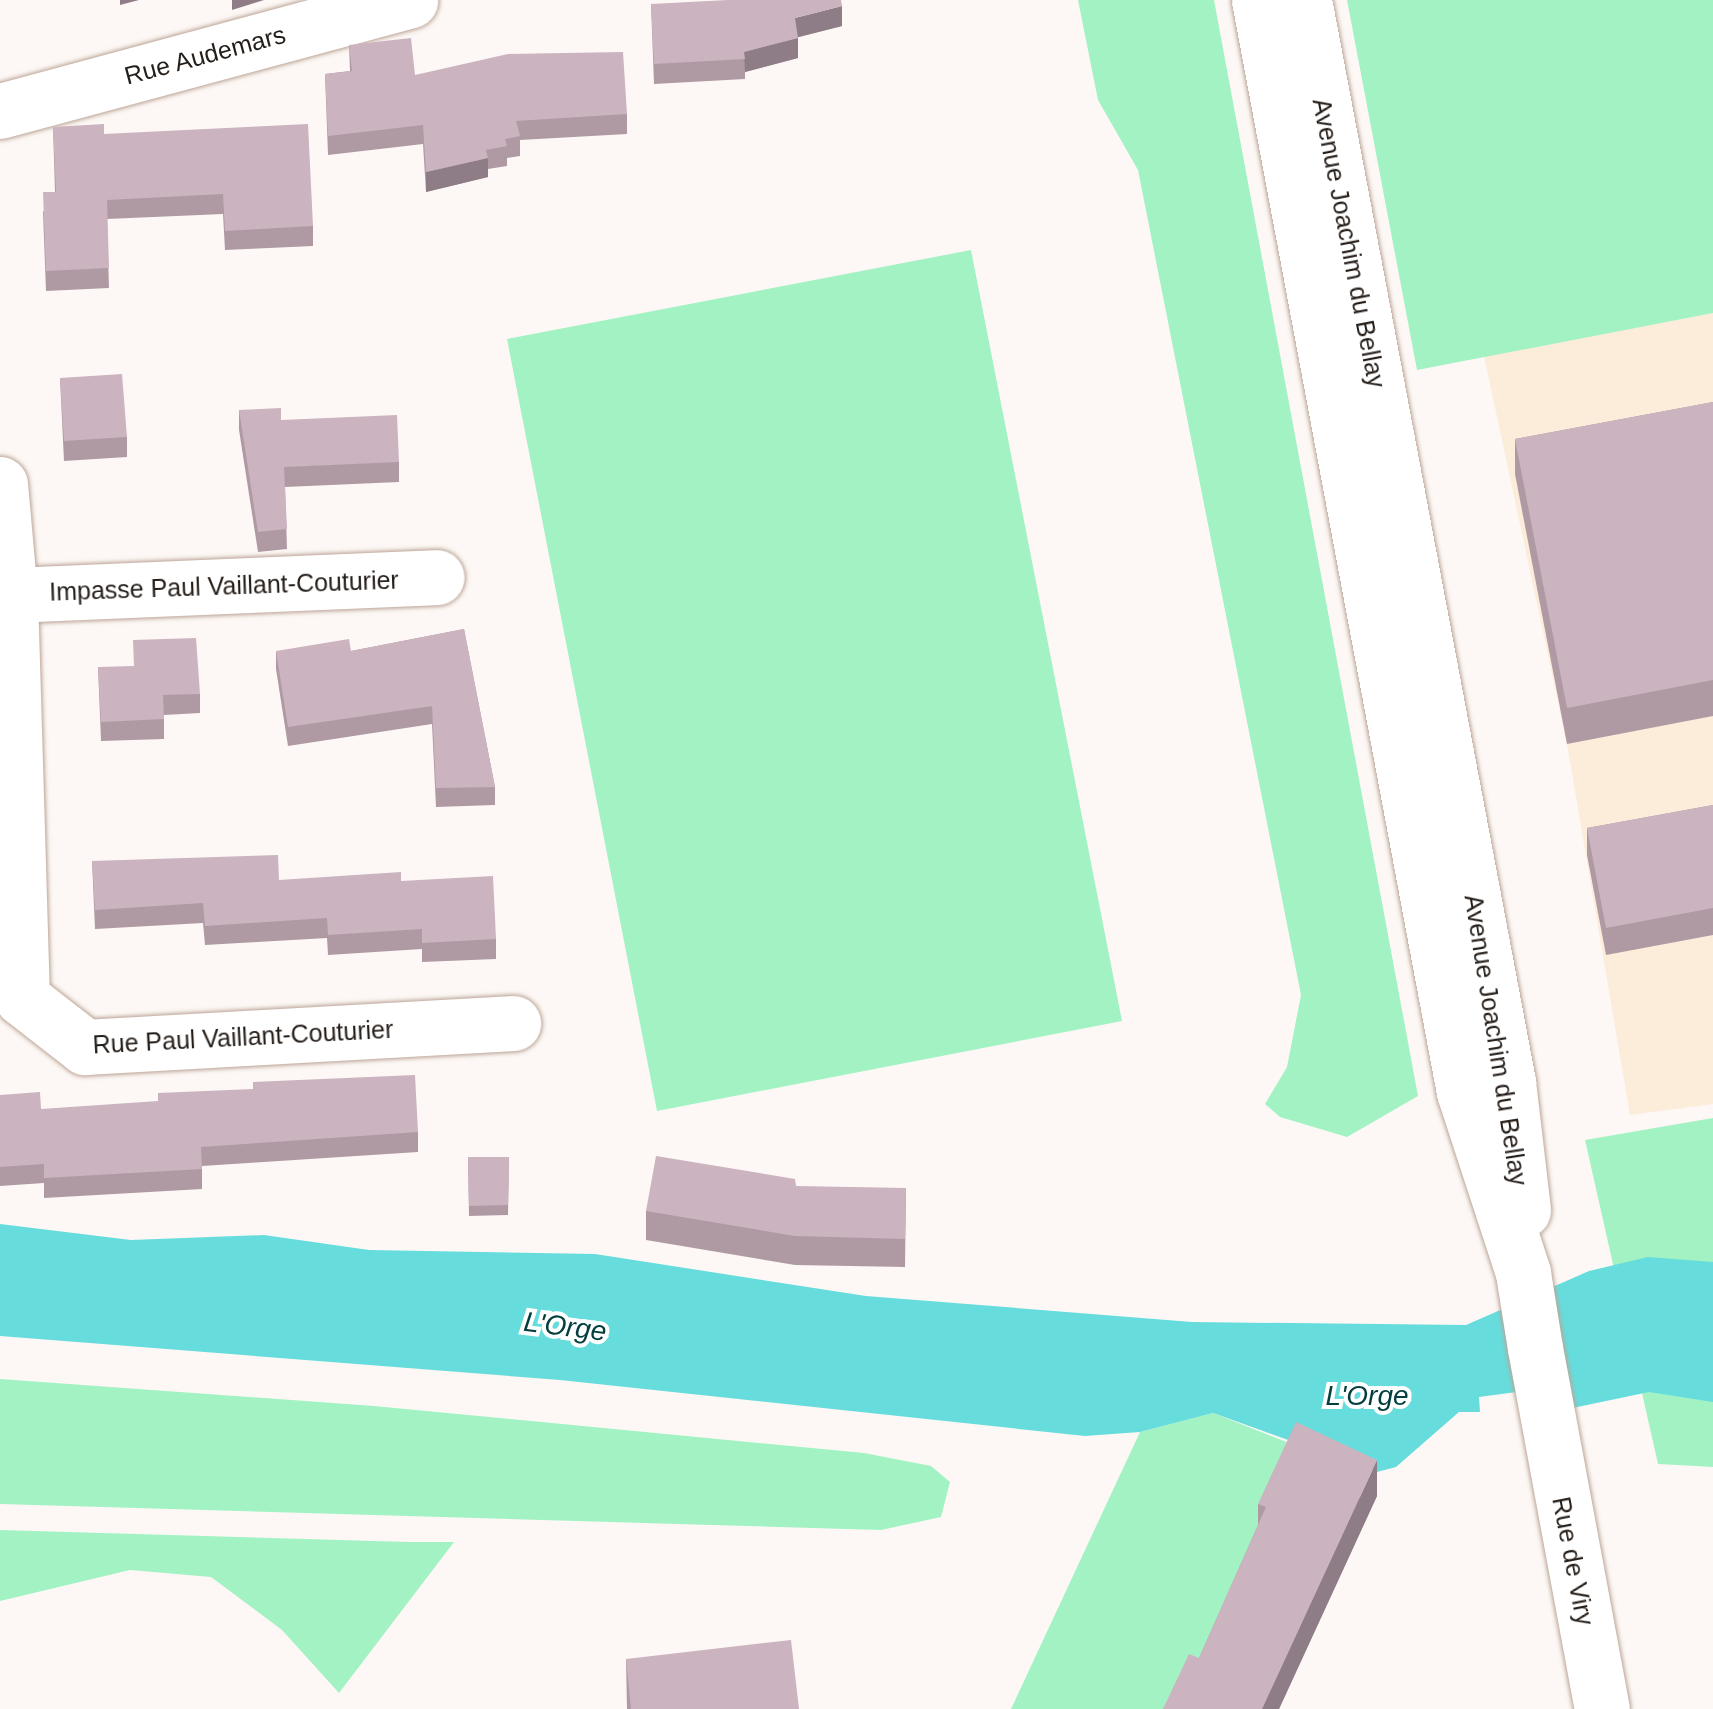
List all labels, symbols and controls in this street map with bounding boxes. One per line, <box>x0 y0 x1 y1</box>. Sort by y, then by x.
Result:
street label: Rue Audemars <box>121 19 289 91</box>
street label: Avenue Joachim du Bellay <box>1306 96 1392 390</box>
street label: Impasse Paul Vaillant-Couturier <box>49 565 399 607</box>
street label: Avenue Joachim du Bellay <box>1458 892 1534 1188</box>
street label: Rue Paul Vaillant-Couturier <box>92 1014 394 1060</box>
water label: L'Orge <box>522 1305 608 1349</box>
water label: L'Orge <box>1325 1379 1409 1413</box>
street label: Rue de Viry <box>1546 1494 1600 1628</box>

